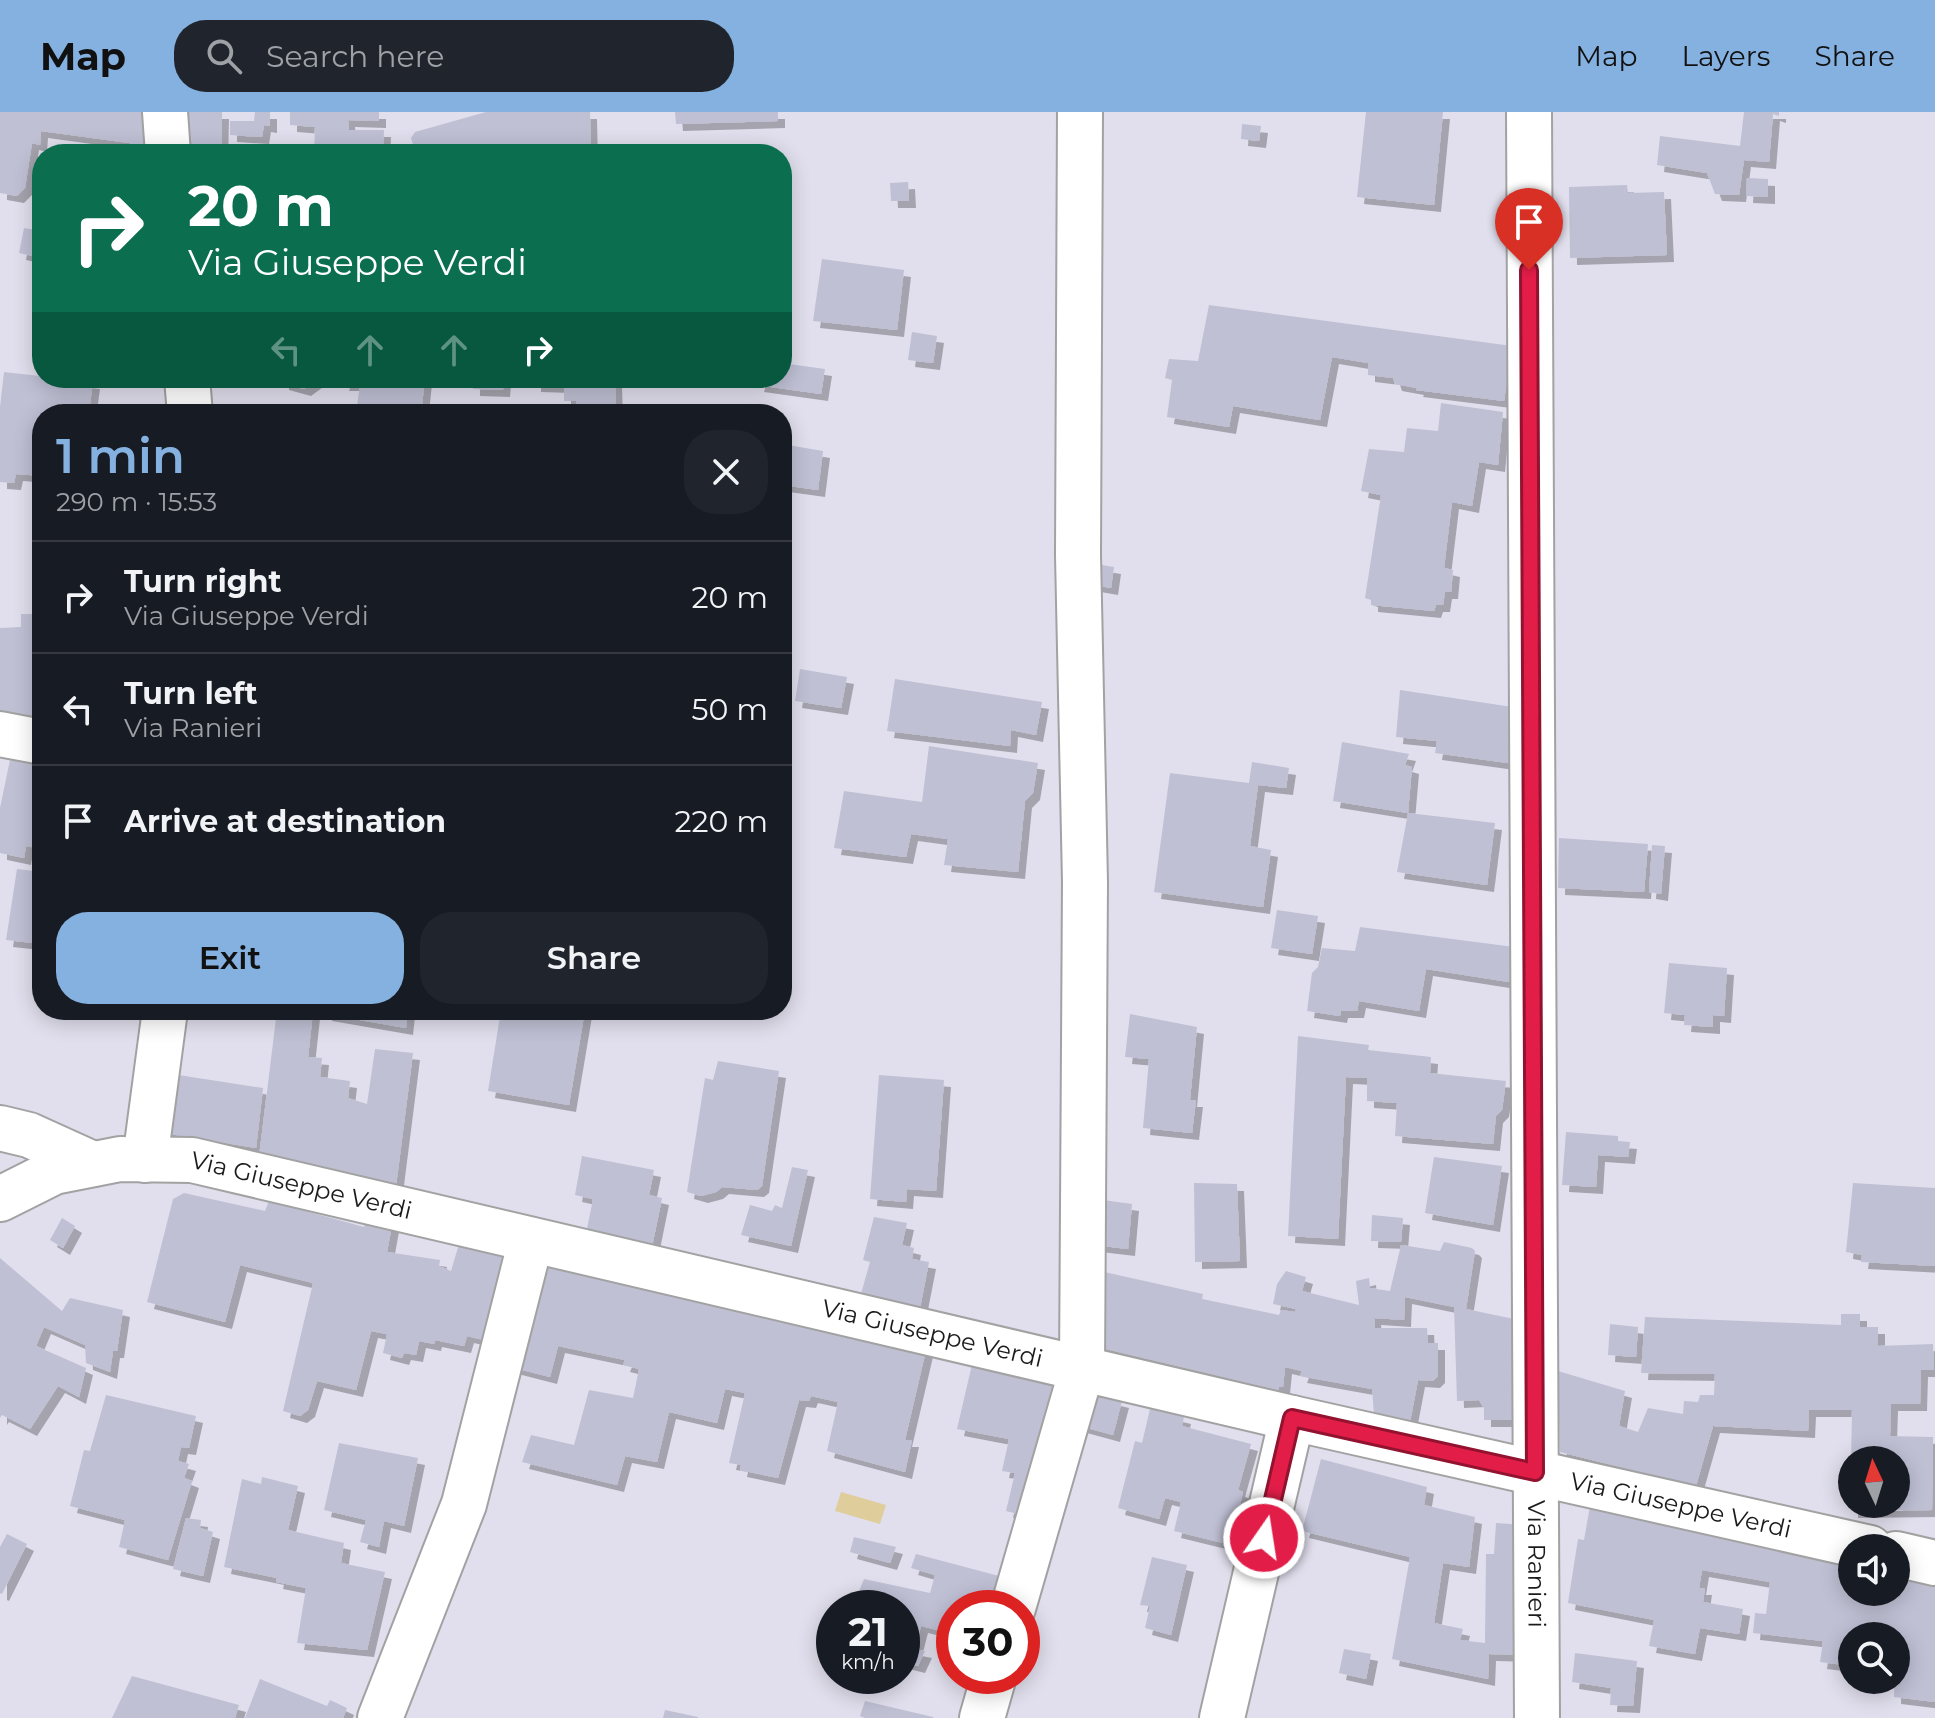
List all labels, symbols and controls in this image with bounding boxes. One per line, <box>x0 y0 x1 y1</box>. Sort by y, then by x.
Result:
search box <box>174 20 734 92</box>
text: Map <box>40 33 126 80</box>
icon: search <box>202 34 246 78</box>
text: Search here <box>266 38 444 75</box>
text: Map <box>1575 39 1638 73</box>
text: Layers <box>1682 39 1771 73</box>
text: Share <box>1815 39 1895 73</box>
text: 20 m <box>188 172 334 240</box>
icon: right <box>56 176 160 280</box>
pin <box>1495 188 1563 270</box>
icon: arrive <box>1507 200 1551 244</box>
text: Via Giuseppe Verdi <box>188 240 527 284</box>
icon: left <box>264 328 308 372</box>
icon: ahead <box>348 328 392 372</box>
icon: ahead <box>432 328 476 372</box>
icon: right <box>516 328 560 372</box>
text: 1 min <box>56 427 185 485</box>
button: close <box>684 430 768 514</box>
text: 290 m · 15:53 <box>56 486 217 518</box>
text: Turn right <box>124 563 281 600</box>
icon: right <box>56 575 100 619</box>
text: 20 m <box>691 579 768 616</box>
text: Via Giuseppe Verdi <box>124 600 369 632</box>
text: Turn left <box>124 675 257 712</box>
icon: left <box>56 687 100 731</box>
text: 50 m <box>691 691 768 728</box>
text: Via Ranieri <box>124 712 262 744</box>
icon: arrive <box>56 799 100 843</box>
text: Arrive at destination <box>124 803 446 840</box>
text: 220 m <box>674 803 768 840</box>
button: Exit <box>56 912 404 1004</box>
button: Share <box>420 912 768 1004</box>
street label: Via Giuseppe Verdi <box>188 1145 415 1225</box>
street label: Via Giuseppe Verdi <box>819 1293 1046 1373</box>
north arrow <box>1838 1446 1910 1518</box>
map controls <box>1838 1446 1910 1694</box>
street label: Via Giuseppe Verdi <box>1567 1466 1794 1544</box>
position arrow <box>1222 1496 1306 1580</box>
street label: Via Ranieri <box>1522 1500 1552 1628</box>
button: sound <box>1838 1534 1910 1606</box>
speed limit sign: 30 <box>936 1590 1040 1694</box>
text: 21 <box>848 1607 888 1656</box>
button: search <box>1838 1622 1910 1694</box>
text: km/h <box>841 1650 895 1674</box>

